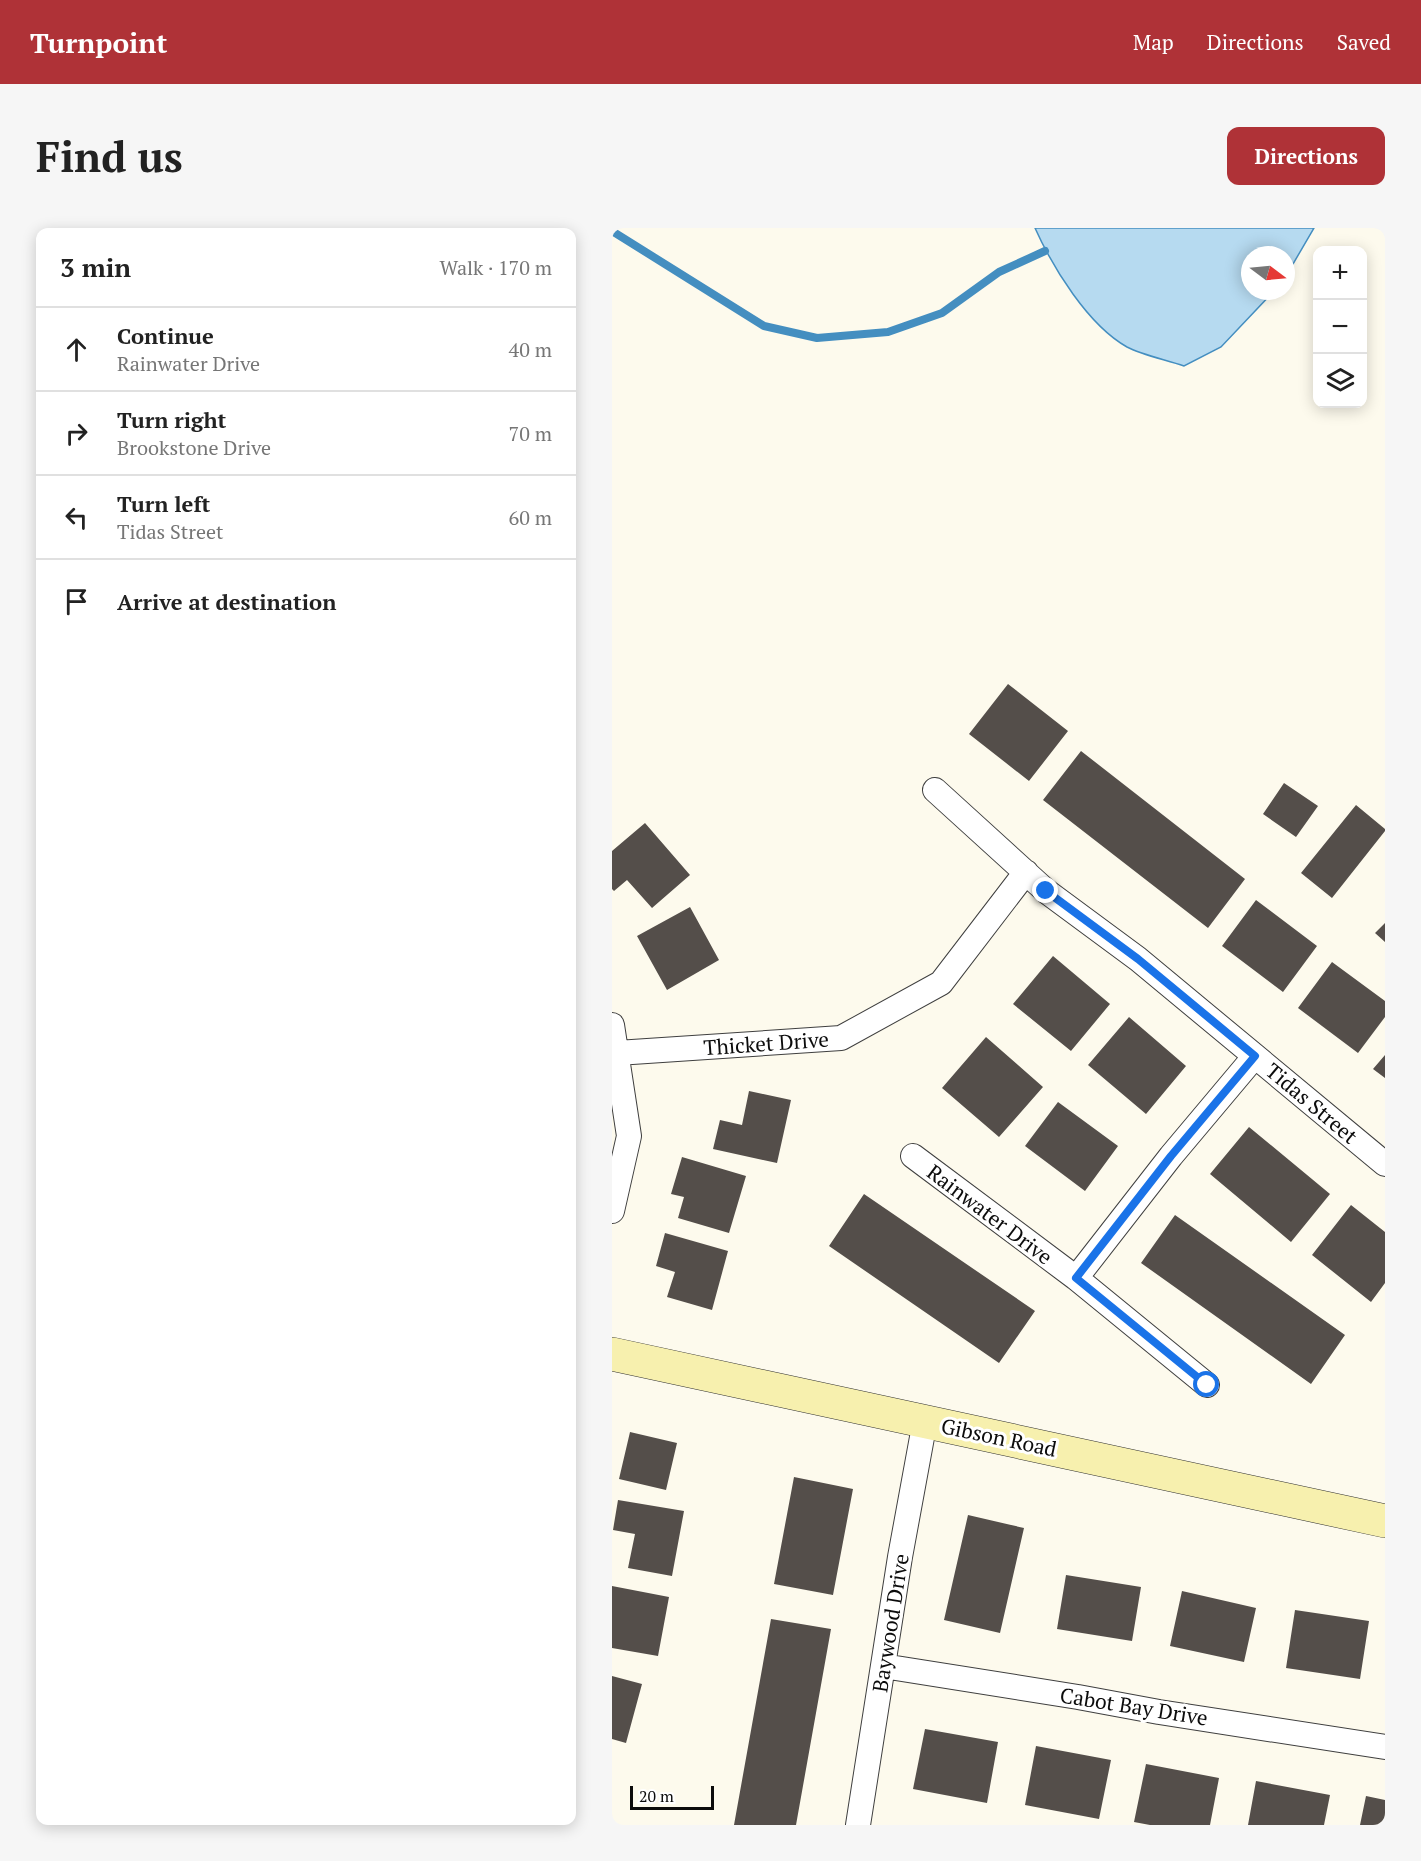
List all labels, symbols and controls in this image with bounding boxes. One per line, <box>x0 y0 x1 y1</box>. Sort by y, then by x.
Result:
text: Turnpoint <box>30 24 168 61</box>
text: Map <box>1133 28 1174 56</box>
text: Directions <box>1207 28 1304 56</box>
text: Saved <box>1337 28 1391 56</box>
button: Directions <box>1227 127 1385 185</box>
text: Find us <box>36 128 183 184</box>
north arrow <box>1241 246 1295 300</box>
map controls <box>1313 246 1367 408</box>
button: + <box>1313 246 1367 300</box>
text: 3 min <box>60 250 131 284</box>
text: Walk · 170 m <box>440 254 552 281</box>
button: − <box>1313 300 1367 354</box>
text: Continue <box>117 321 214 350</box>
icon: ahead <box>60 333 93 366</box>
text: 40 m <box>509 336 552 363</box>
text: Rainwater Drive <box>117 350 260 377</box>
button: layers <box>1313 354 1367 408</box>
text: Turn right <box>117 405 226 434</box>
icon: right <box>60 417 93 450</box>
text: 70 m <box>509 420 552 447</box>
text: Brookstone Drive <box>117 434 271 461</box>
text: Turn left <box>117 489 210 518</box>
icon: left <box>60 501 93 534</box>
text: 60 m <box>509 504 552 531</box>
text: Tidas Street <box>117 518 223 545</box>
icon: arrive <box>60 585 93 618</box>
text: Arrive at destination <box>117 587 336 616</box>
route end <box>1032 877 1058 903</box>
street label: Thicket Drive <box>702 1025 830 1061</box>
street label: Tidas Street <box>1260 1056 1364 1150</box>
street label: Rainwater Drive <box>922 1158 1058 1270</box>
route start <box>1193 1371 1219 1397</box>
street label: Gibson Road <box>939 1411 1060 1463</box>
street label: Baywood Drive <box>865 1552 915 1694</box>
street label: Cabot Bay Drive <box>1058 1681 1210 1731</box>
scale bar <box>630 1783 714 1810</box>
text: 20 m <box>639 1785 674 1807</box>

